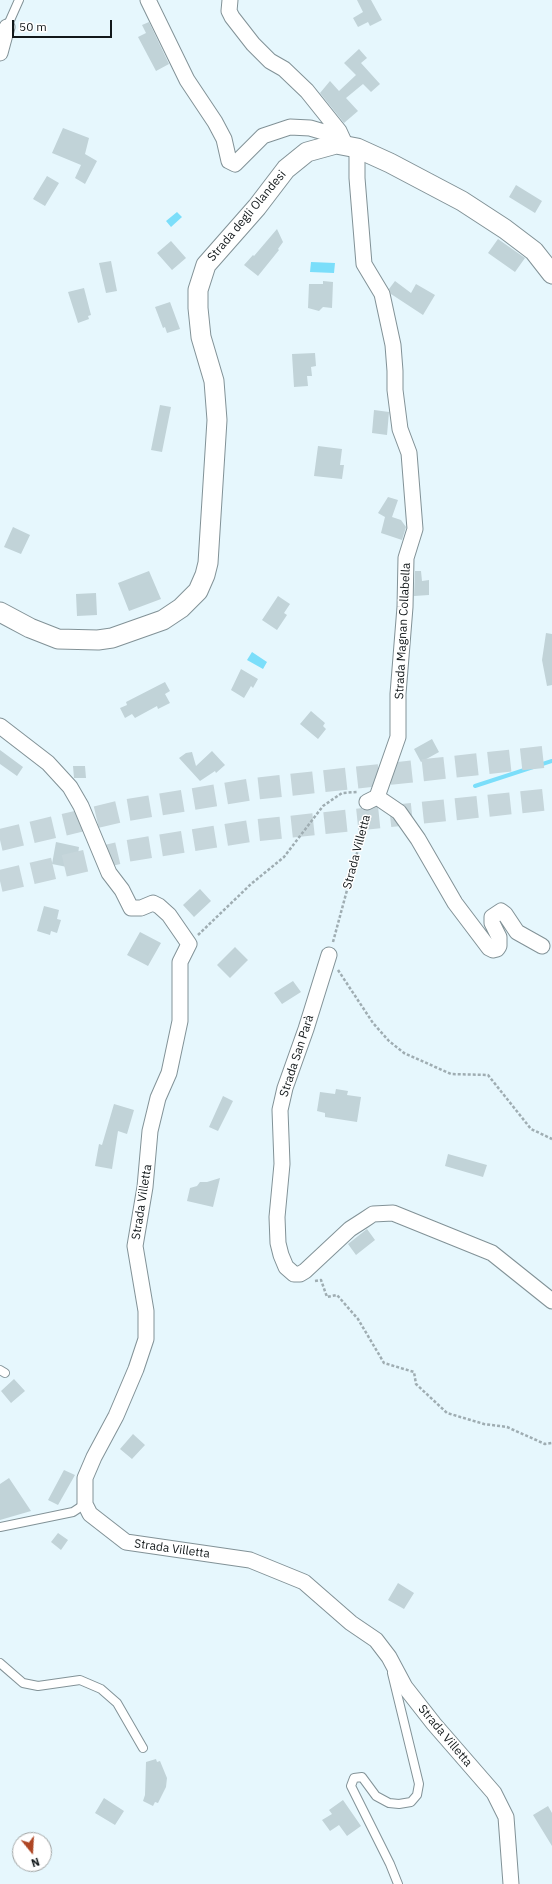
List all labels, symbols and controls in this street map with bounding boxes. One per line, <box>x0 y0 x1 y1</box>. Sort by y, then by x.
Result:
scale bar <box>14 12 114 38</box>
text: 50 m <box>19 19 47 34</box>
street label: Strada degli Olandesi <box>205 168 289 264</box>
street label: Strada Magnan Collabella <box>392 562 414 700</box>
street label: Strada Villetta <box>340 813 374 891</box>
street label: Strada San Parà <box>277 1013 317 1099</box>
street label: Strada Villetta <box>129 1163 155 1241</box>
street label: Strada Villetta <box>133 1537 211 1561</box>
street label: Strada Villetta <box>415 1702 475 1770</box>
north arrow <box>12 1832 52 1872</box>
text: N <box>29 1855 41 1870</box>

